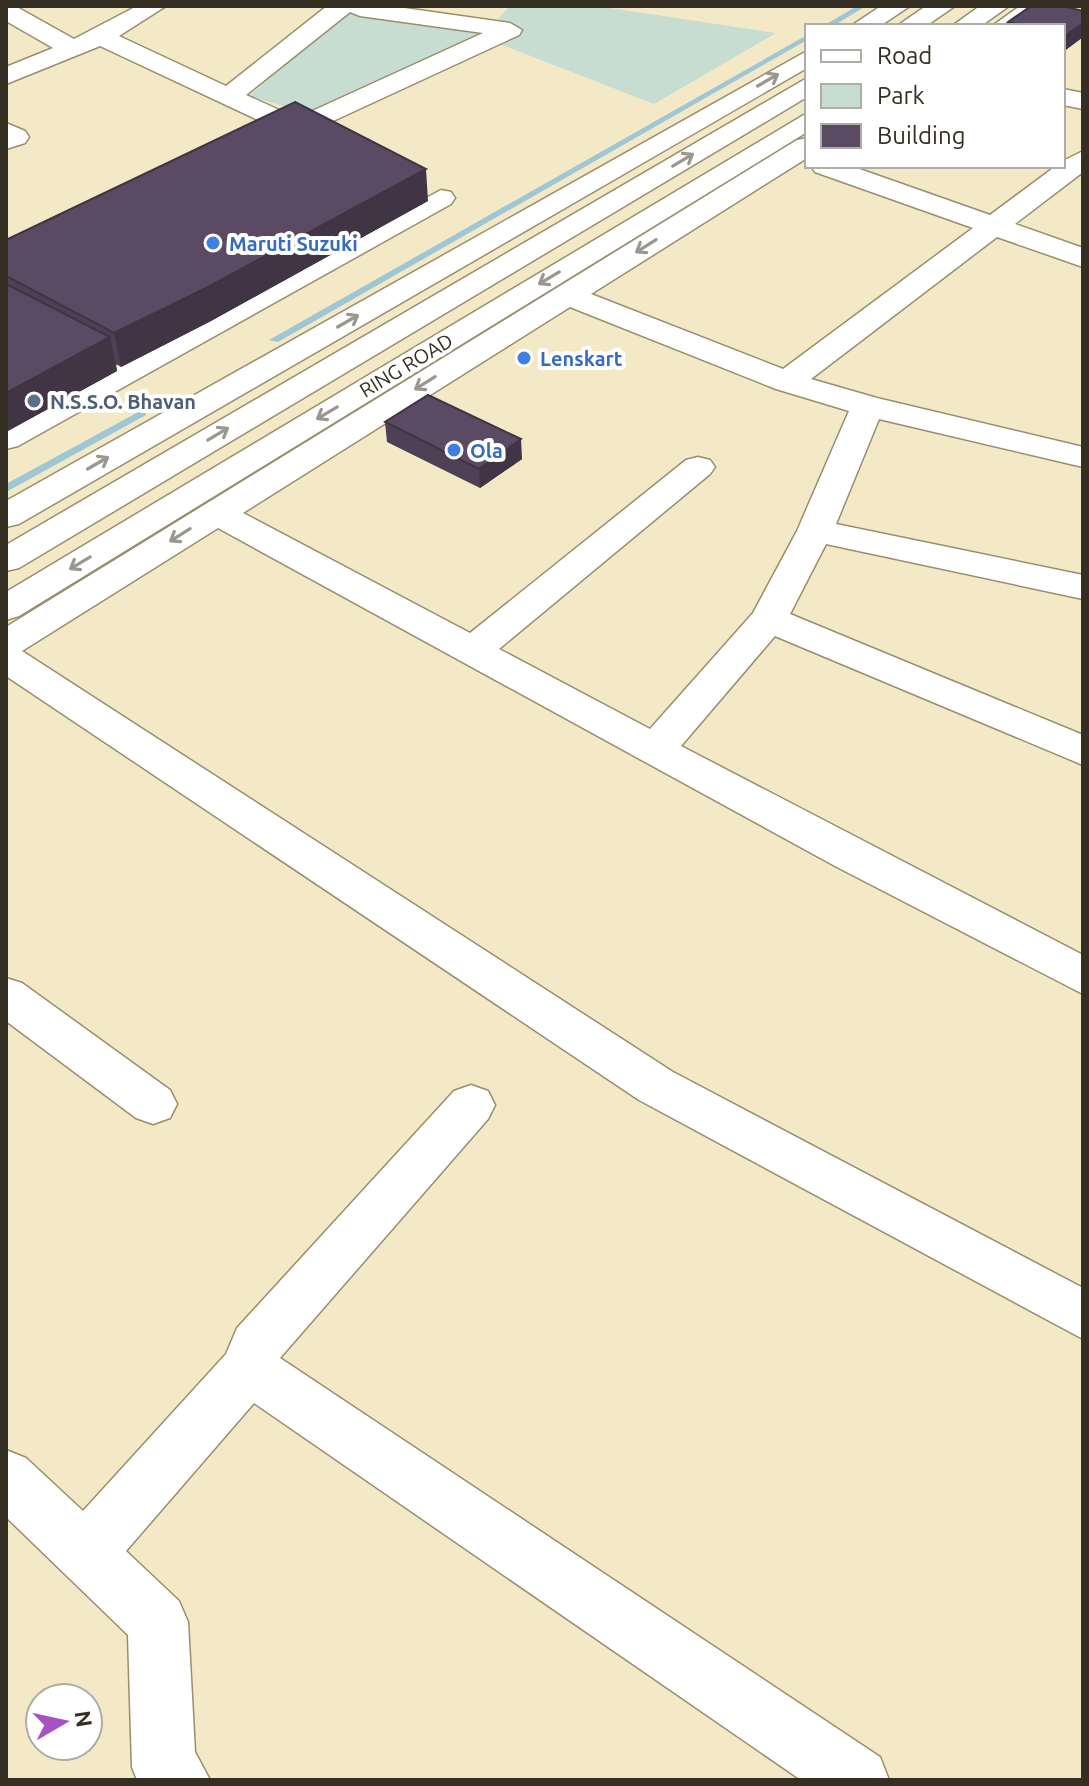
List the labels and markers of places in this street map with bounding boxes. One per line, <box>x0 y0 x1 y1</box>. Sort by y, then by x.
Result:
place label: Maruti Suzuki <box>229 232 358 255</box>
marker: Maruti Suzuki <box>204 234 222 252</box>
place label: Lenskart <box>540 347 623 370</box>
marker: Lenskart <box>515 349 533 367</box>
place label: N.S.S.O. Bhavan <box>50 390 196 413</box>
marker: N.S.S.O. Bhavan <box>25 392 43 410</box>
place label: Ola <box>470 439 503 462</box>
marker: Ola <box>445 441 463 459</box>

